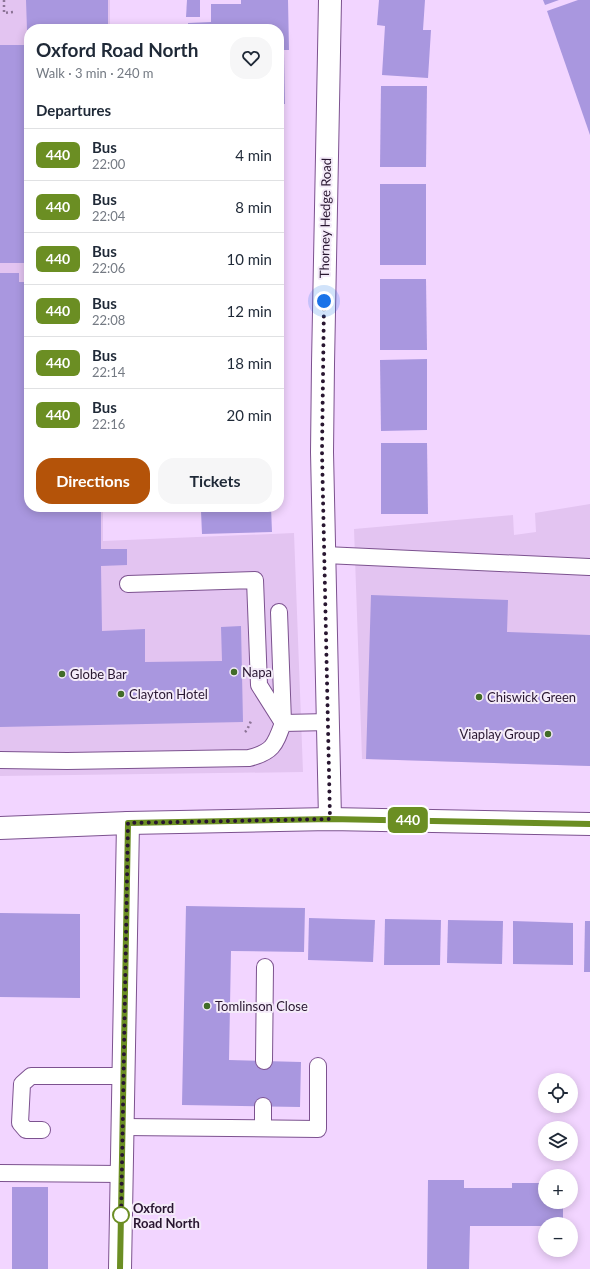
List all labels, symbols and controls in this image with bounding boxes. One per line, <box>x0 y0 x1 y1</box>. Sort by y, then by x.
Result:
button: heart <box>230 37 272 79</box>
text: Oxford Road North <box>36 38 198 61</box>
text: Walk · 3 min · 240 m <box>36 65 154 81</box>
text: Departures <box>36 101 111 119</box>
text: Bus <box>92 138 117 156</box>
text: 440 <box>46 146 70 163</box>
text: 4 min <box>235 146 272 164</box>
text: 22:00 <box>92 156 125 172</box>
street label: Thorney Hedge Road <box>316 158 334 278</box>
text: Bus <box>92 190 117 208</box>
text: 440 <box>46 198 70 215</box>
text: 8 min <box>235 198 272 216</box>
text: 22:04 <box>92 208 125 224</box>
text: Bus <box>92 242 117 260</box>
text: 440 <box>46 250 70 267</box>
text: 10 min <box>226 250 272 268</box>
text: 22:06 <box>92 260 125 276</box>
your location <box>314 291 334 311</box>
text: Bus <box>92 294 117 312</box>
text: 440 <box>46 302 70 319</box>
text: 12 min <box>226 302 272 320</box>
text: 22:08 <box>92 312 125 328</box>
text: Bus <box>92 346 117 364</box>
text: 440 <box>46 354 70 371</box>
text: 18 min <box>226 354 272 372</box>
text: 22:14 <box>92 364 125 380</box>
text: Bus <box>92 398 117 416</box>
text: 440 <box>46 406 70 423</box>
text: 20 min <box>226 406 272 424</box>
text: 22:16 <box>92 416 125 432</box>
button: Directions <box>36 458 150 504</box>
button: Tickets <box>158 458 272 504</box>
place label: Napa <box>242 664 272 680</box>
place label: Globe Bar <box>70 666 127 682</box>
marker: Napa <box>229 667 239 677</box>
marker: Globe Bar <box>57 669 67 679</box>
place label: Clayton Hotel <box>129 686 208 702</box>
marker: Clayton Hotel <box>116 689 126 699</box>
place label: Chiswick Green <box>487 689 576 705</box>
marker: Chiswick Green <box>474 692 484 702</box>
place label: Viaplay Group <box>459 726 540 742</box>
marker: Viaplay Group <box>543 729 553 739</box>
line badge: 440 <box>385 807 431 833</box>
text: 440 <box>396 811 420 828</box>
place label: Tomlinson Close <box>215 998 308 1014</box>
marker: Tomlinson Close <box>202 1001 212 1011</box>
map controls <box>538 1073 578 1257</box>
button: locate <box>538 1073 578 1113</box>
button: layers <box>538 1121 578 1161</box>
button: + <box>538 1169 578 1209</box>
place label: Oxford Road North <box>133 1200 200 1231</box>
marker: Oxford Road North <box>112 1206 130 1224</box>
button: − <box>538 1217 578 1257</box>

